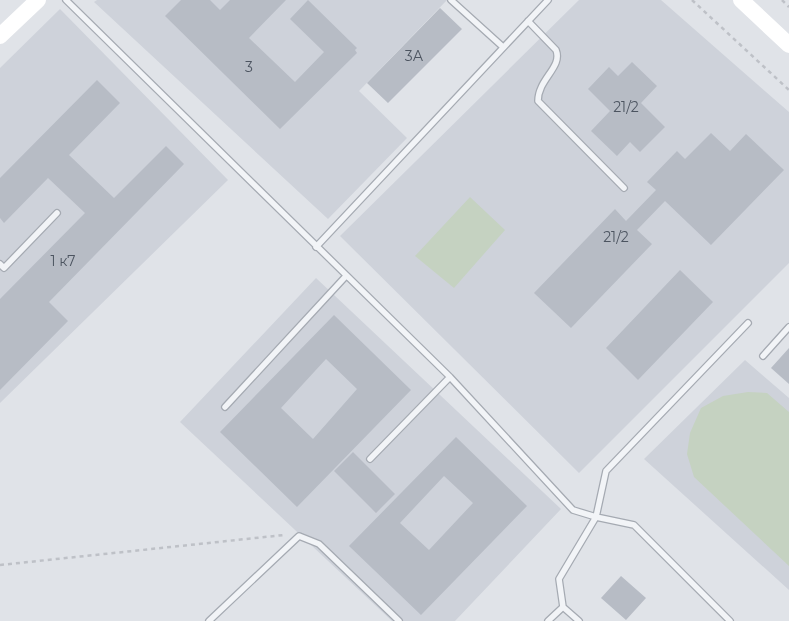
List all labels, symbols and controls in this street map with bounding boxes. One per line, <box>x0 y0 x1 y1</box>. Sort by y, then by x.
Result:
house number: 3А <box>405 47 424 65</box>
house number: 3 <box>245 58 253 76</box>
house number: 21/2 <box>613 98 639 116</box>
house number: 21/2 <box>603 228 629 246</box>
house number: 1 к7 <box>51 252 76 270</box>

